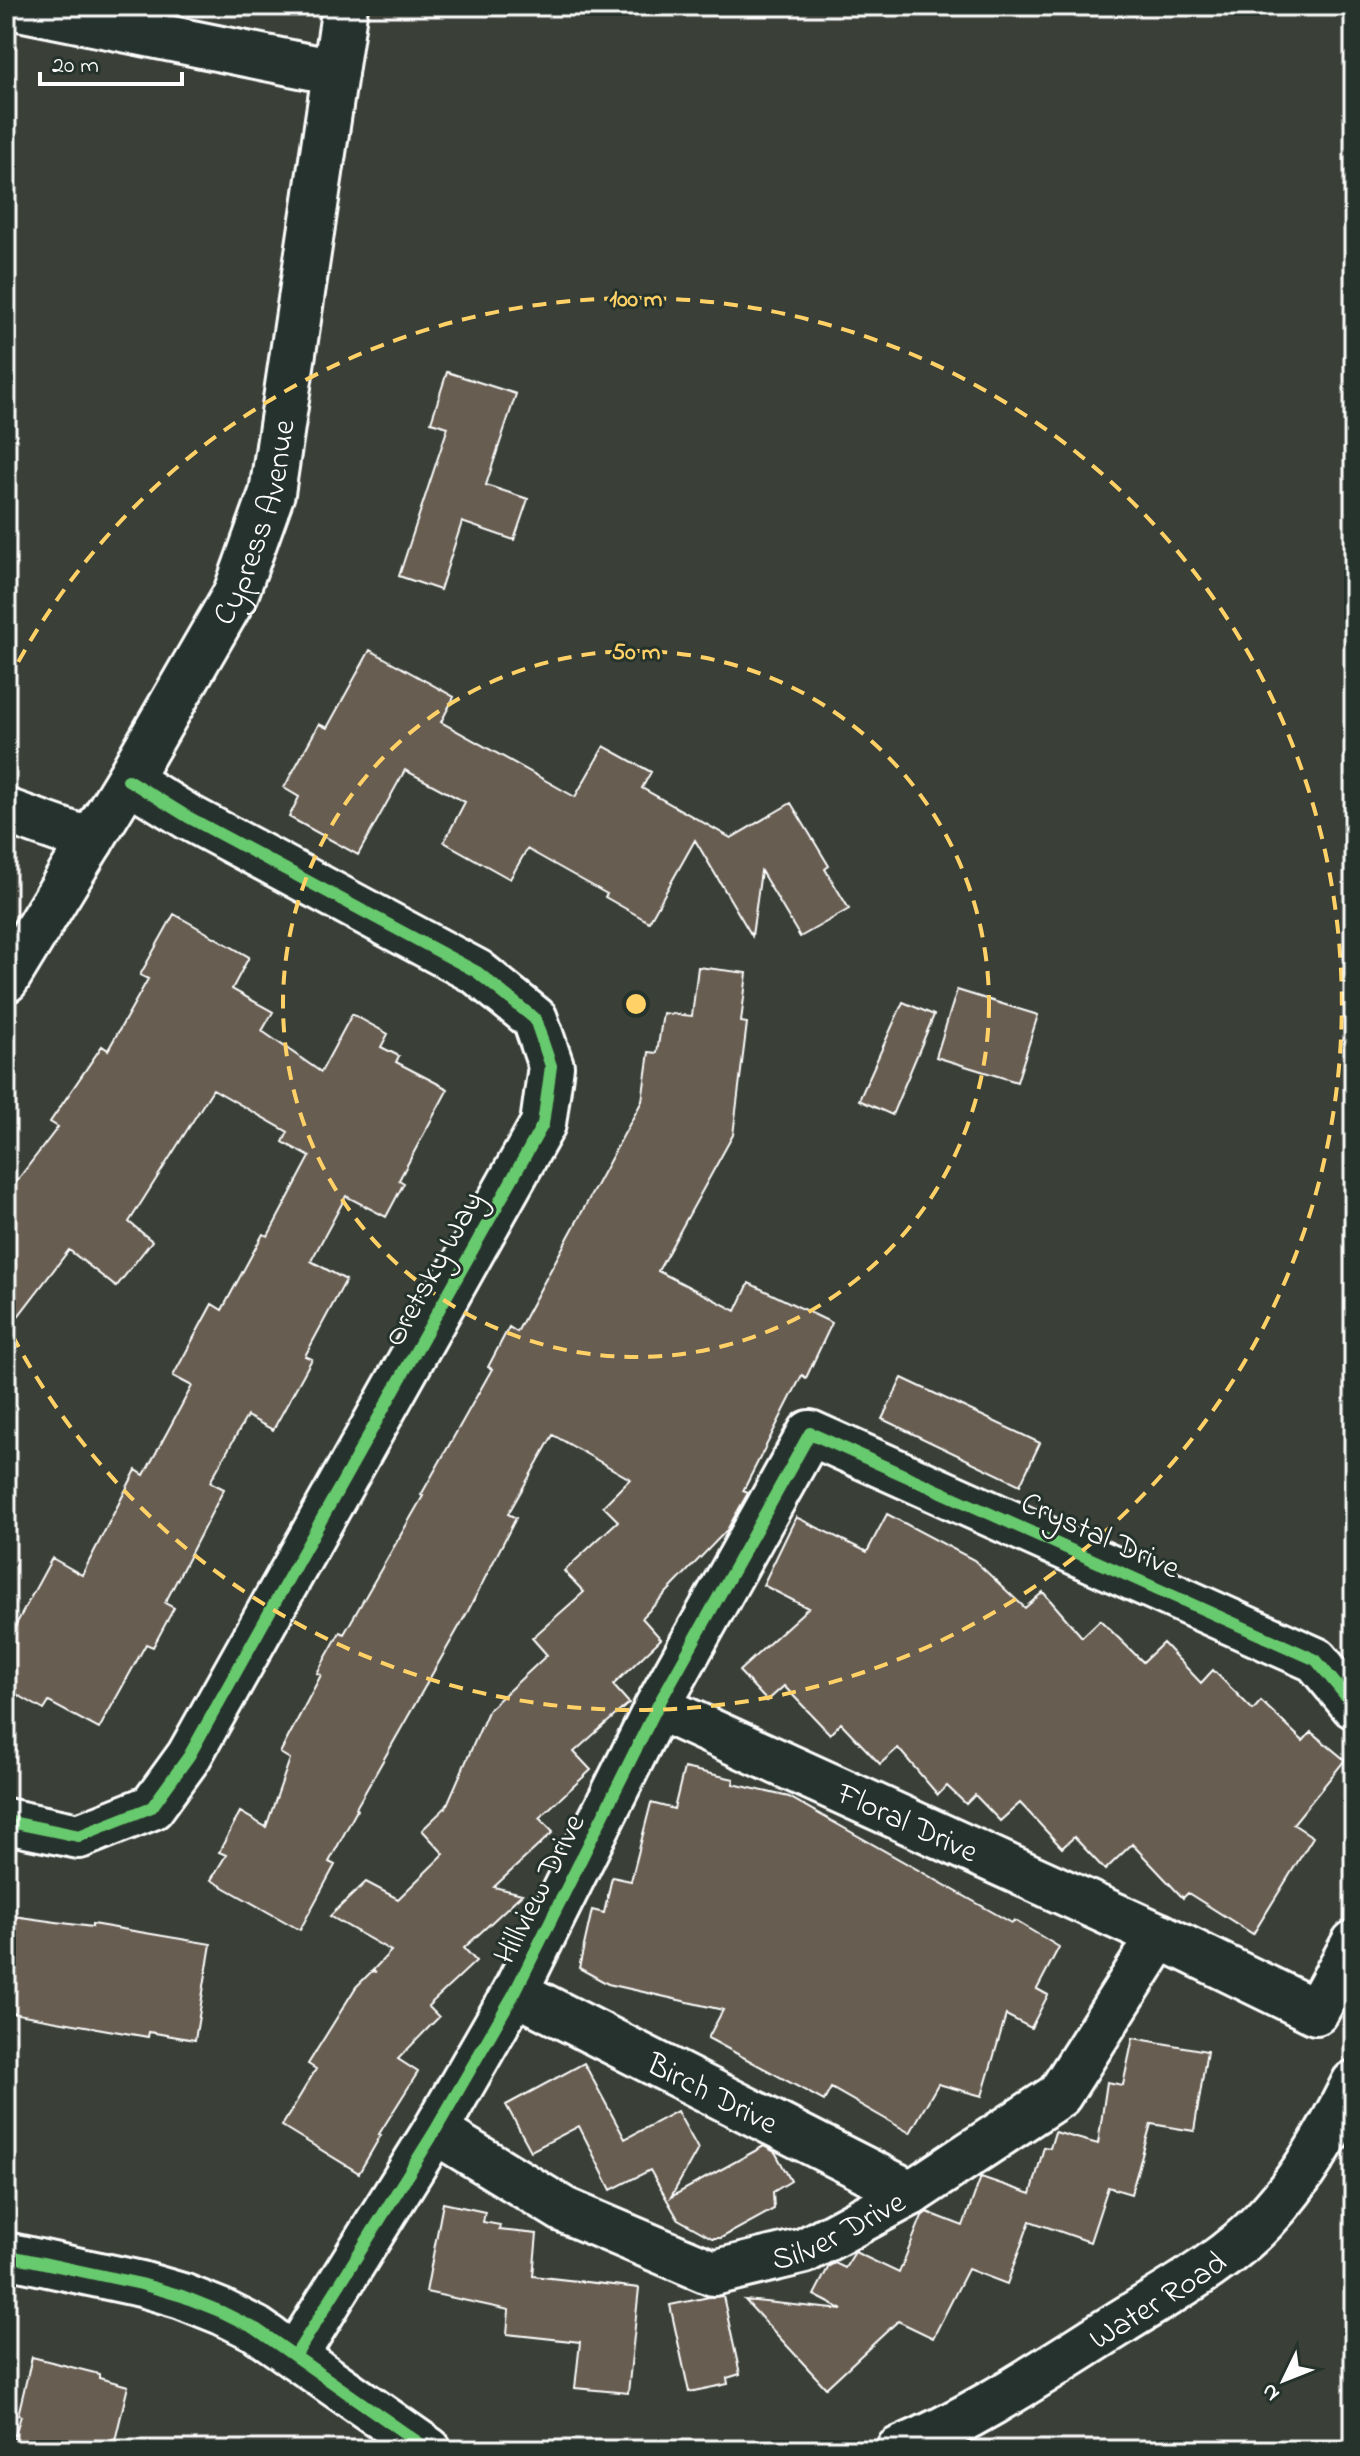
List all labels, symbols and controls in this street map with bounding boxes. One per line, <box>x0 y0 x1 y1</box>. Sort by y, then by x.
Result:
scale bar <box>40 36 182 86</box>
text: 20 m <box>52 49 99 84</box>
text: 100 m <box>610 283 663 318</box>
street label: Cypress Avenue <box>202 416 310 635</box>
text: 50 m <box>612 636 661 671</box>
centre of rings <box>622 990 650 1018</box>
street label: Oretsky Way <box>373 1183 497 1356</box>
street label: Crystal Drive <box>1012 1481 1187 1593</box>
street label: Floral Drive <box>828 1772 985 1877</box>
street label: Hillview Drive <box>483 1806 599 1973</box>
street label: Birch Drive <box>637 2042 786 2149</box>
street label: Silver Drive <box>767 2180 915 2285</box>
street label: Water Road <box>1081 2241 1238 2364</box>
north arrow <box>1244 2340 1324 2420</box>
text: N <box>1255 2375 1288 2408</box>

